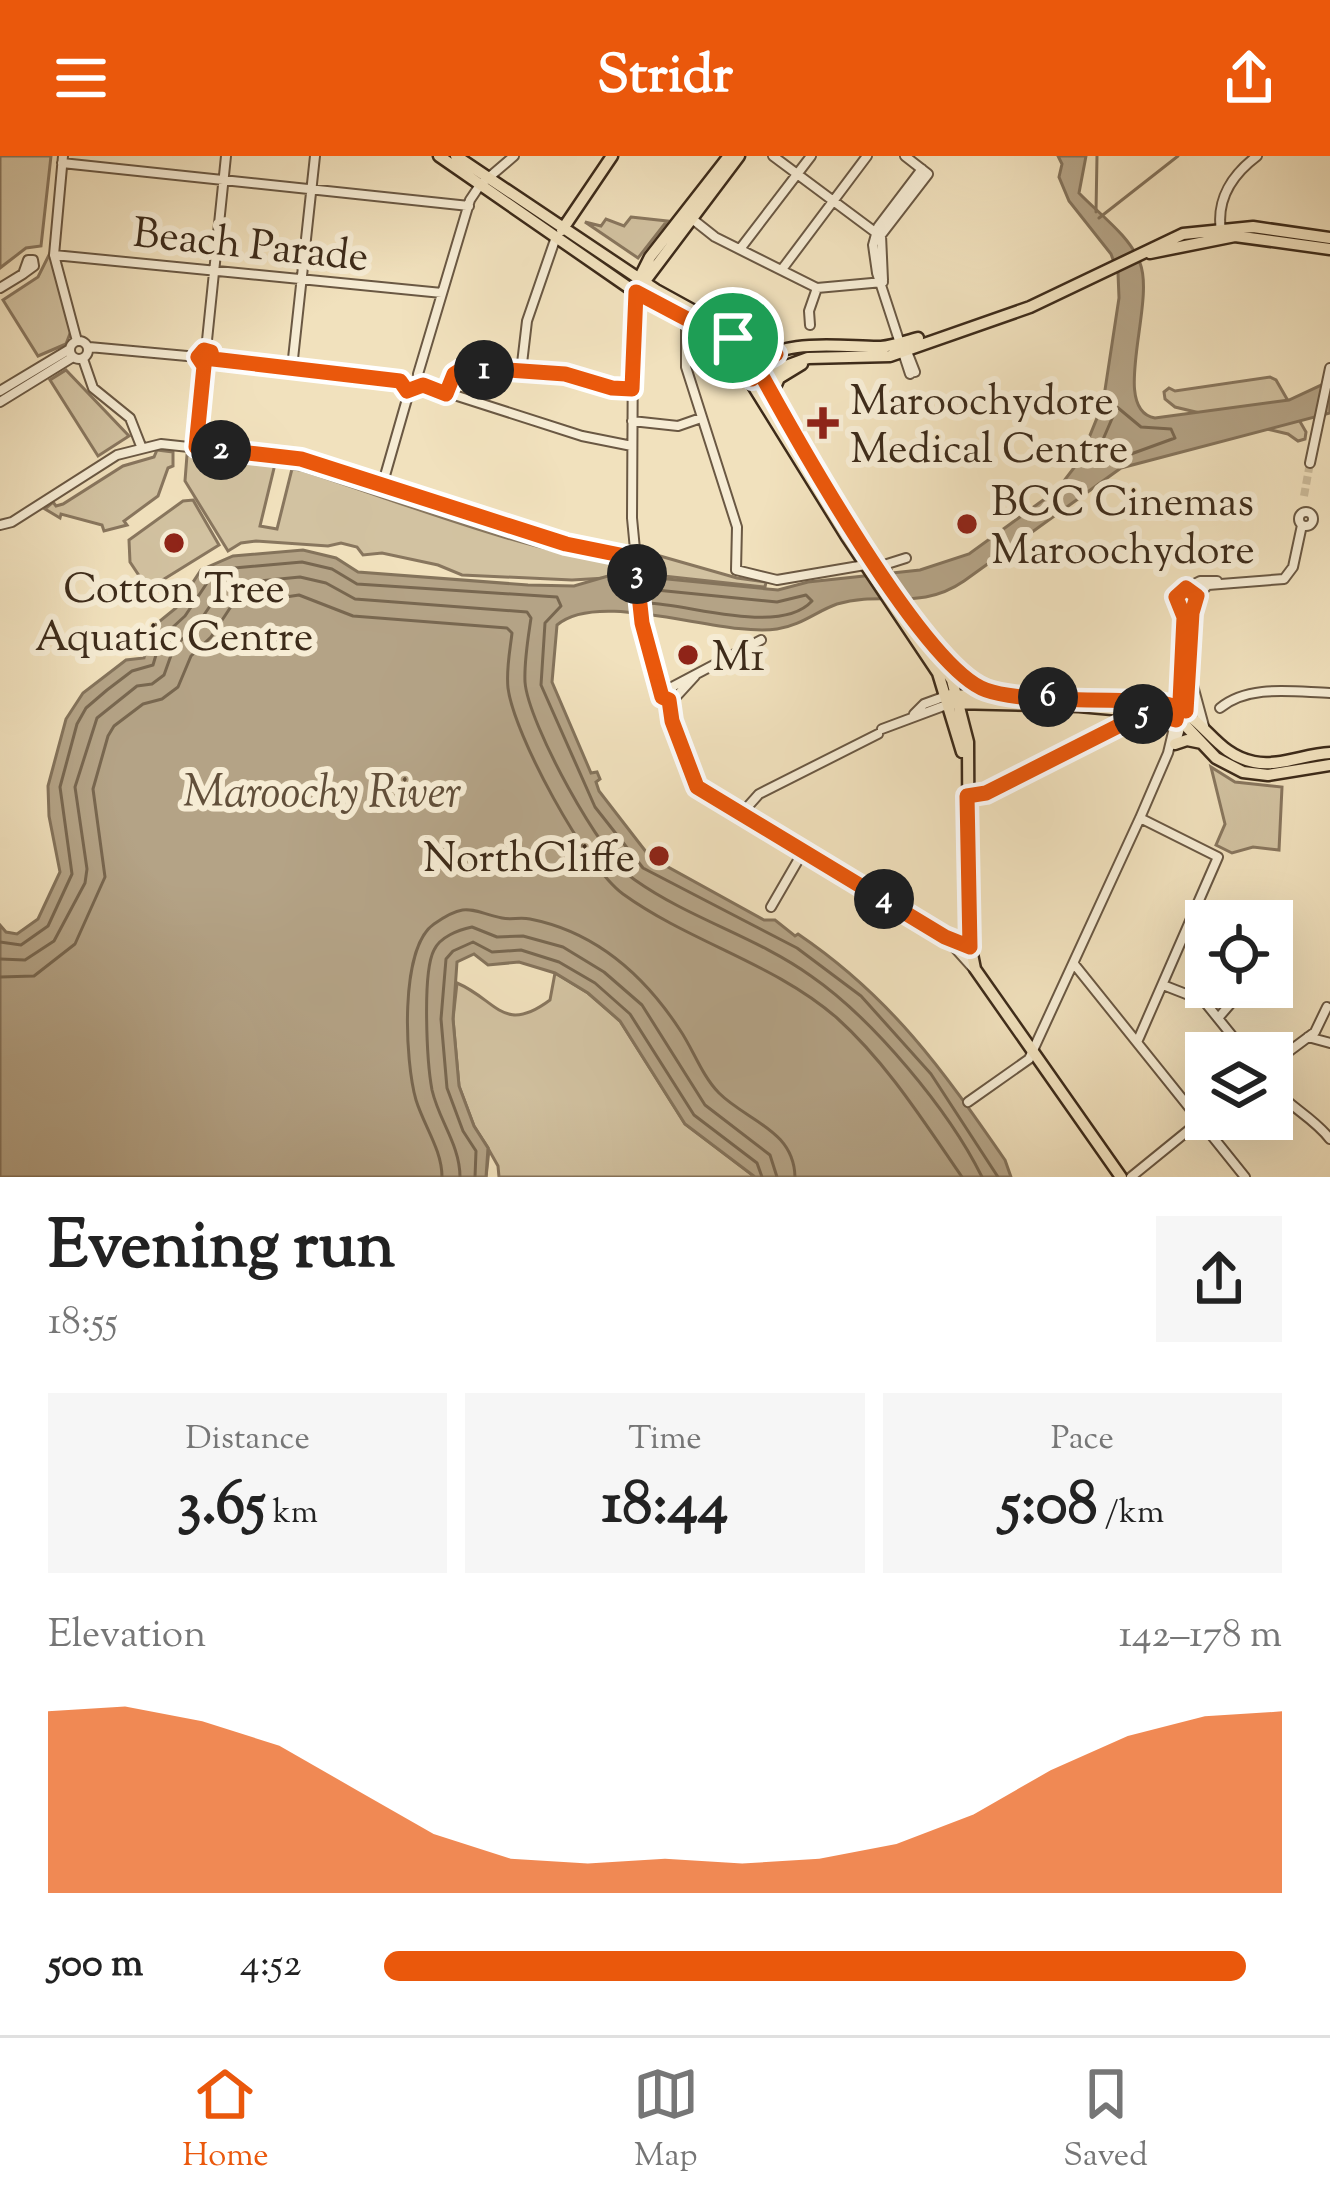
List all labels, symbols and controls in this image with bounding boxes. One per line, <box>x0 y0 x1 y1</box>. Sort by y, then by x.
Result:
text: Stridr <box>597 39 733 117</box>
icon: menu <box>48 45 114 111</box>
icon: share <box>1216 45 1282 111</box>
street label: Beach Parade <box>130 206 371 290</box>
pin <box>682 287 784 389</box>
icon: arrive <box>700 305 766 371</box>
pin: 1 <box>454 340 514 400</box>
text: 1 <box>478 346 490 394</box>
place label: Maroochydore Medical Centre <box>850 374 1128 482</box>
marker: Maroochydore Medical Centre <box>807 407 839 439</box>
pin: 2 <box>191 420 251 480</box>
text: 2 <box>213 426 229 474</box>
place label: BCC Cinemas Maroochydore <box>991 475 1255 583</box>
marker: BCC Cinemas Maroochydore <box>954 511 980 537</box>
marker: Cotton Tree Aquatic Centre <box>161 530 187 556</box>
pin: 3 <box>607 544 667 604</box>
text: 3 <box>630 550 644 598</box>
place label: Cotton Tree Aquatic Centre <box>35 562 313 670</box>
place label: M1 <box>712 630 765 690</box>
marker: M1 <box>675 642 701 668</box>
pin: 6 <box>1018 667 1078 727</box>
text: 6 <box>1040 673 1056 721</box>
pin: 5 <box>1113 684 1173 744</box>
text: 5 <box>1137 690 1149 738</box>
water label: Maroochy River <box>183 763 462 828</box>
place label: NorthCliffe <box>423 831 635 891</box>
marker: NorthCliffe <box>646 843 672 869</box>
pin: 4 <box>854 869 914 929</box>
text: 4 <box>876 875 892 923</box>
map controls <box>1185 900 1293 1140</box>
button: locate <box>1185 900 1293 1008</box>
button: layers <box>1185 1032 1293 1140</box>
text: Evening run <box>48 1203 395 1298</box>
button: share <box>1156 1216 1282 1342</box>
text: 18:55 <box>48 1296 118 1352</box>
text: Distance <box>185 1416 310 1464</box>
text: Time <box>628 1416 702 1464</box>
text: Pace <box>1051 1416 1114 1464</box>
text: 3.65 <box>177 1464 266 1551</box>
text: 18:44 <box>602 1464 728 1551</box>
text: 5:08 <box>1000 1464 1098 1551</box>
text: km <box>266 1490 318 1538</box>
text: /km <box>1098 1490 1164 1538</box>
text: Elevation <box>48 1609 206 1665</box>
text: 142–178 m <box>1119 1609 1282 1665</box>
text: 500 m <box>48 1938 143 1994</box>
text: 4:52 <box>240 1938 301 1994</box>
tab: Home <box>182 2061 269 2181</box>
tab: Map <box>633 2061 699 2181</box>
tab: Saved <box>1063 2061 1148 2181</box>

